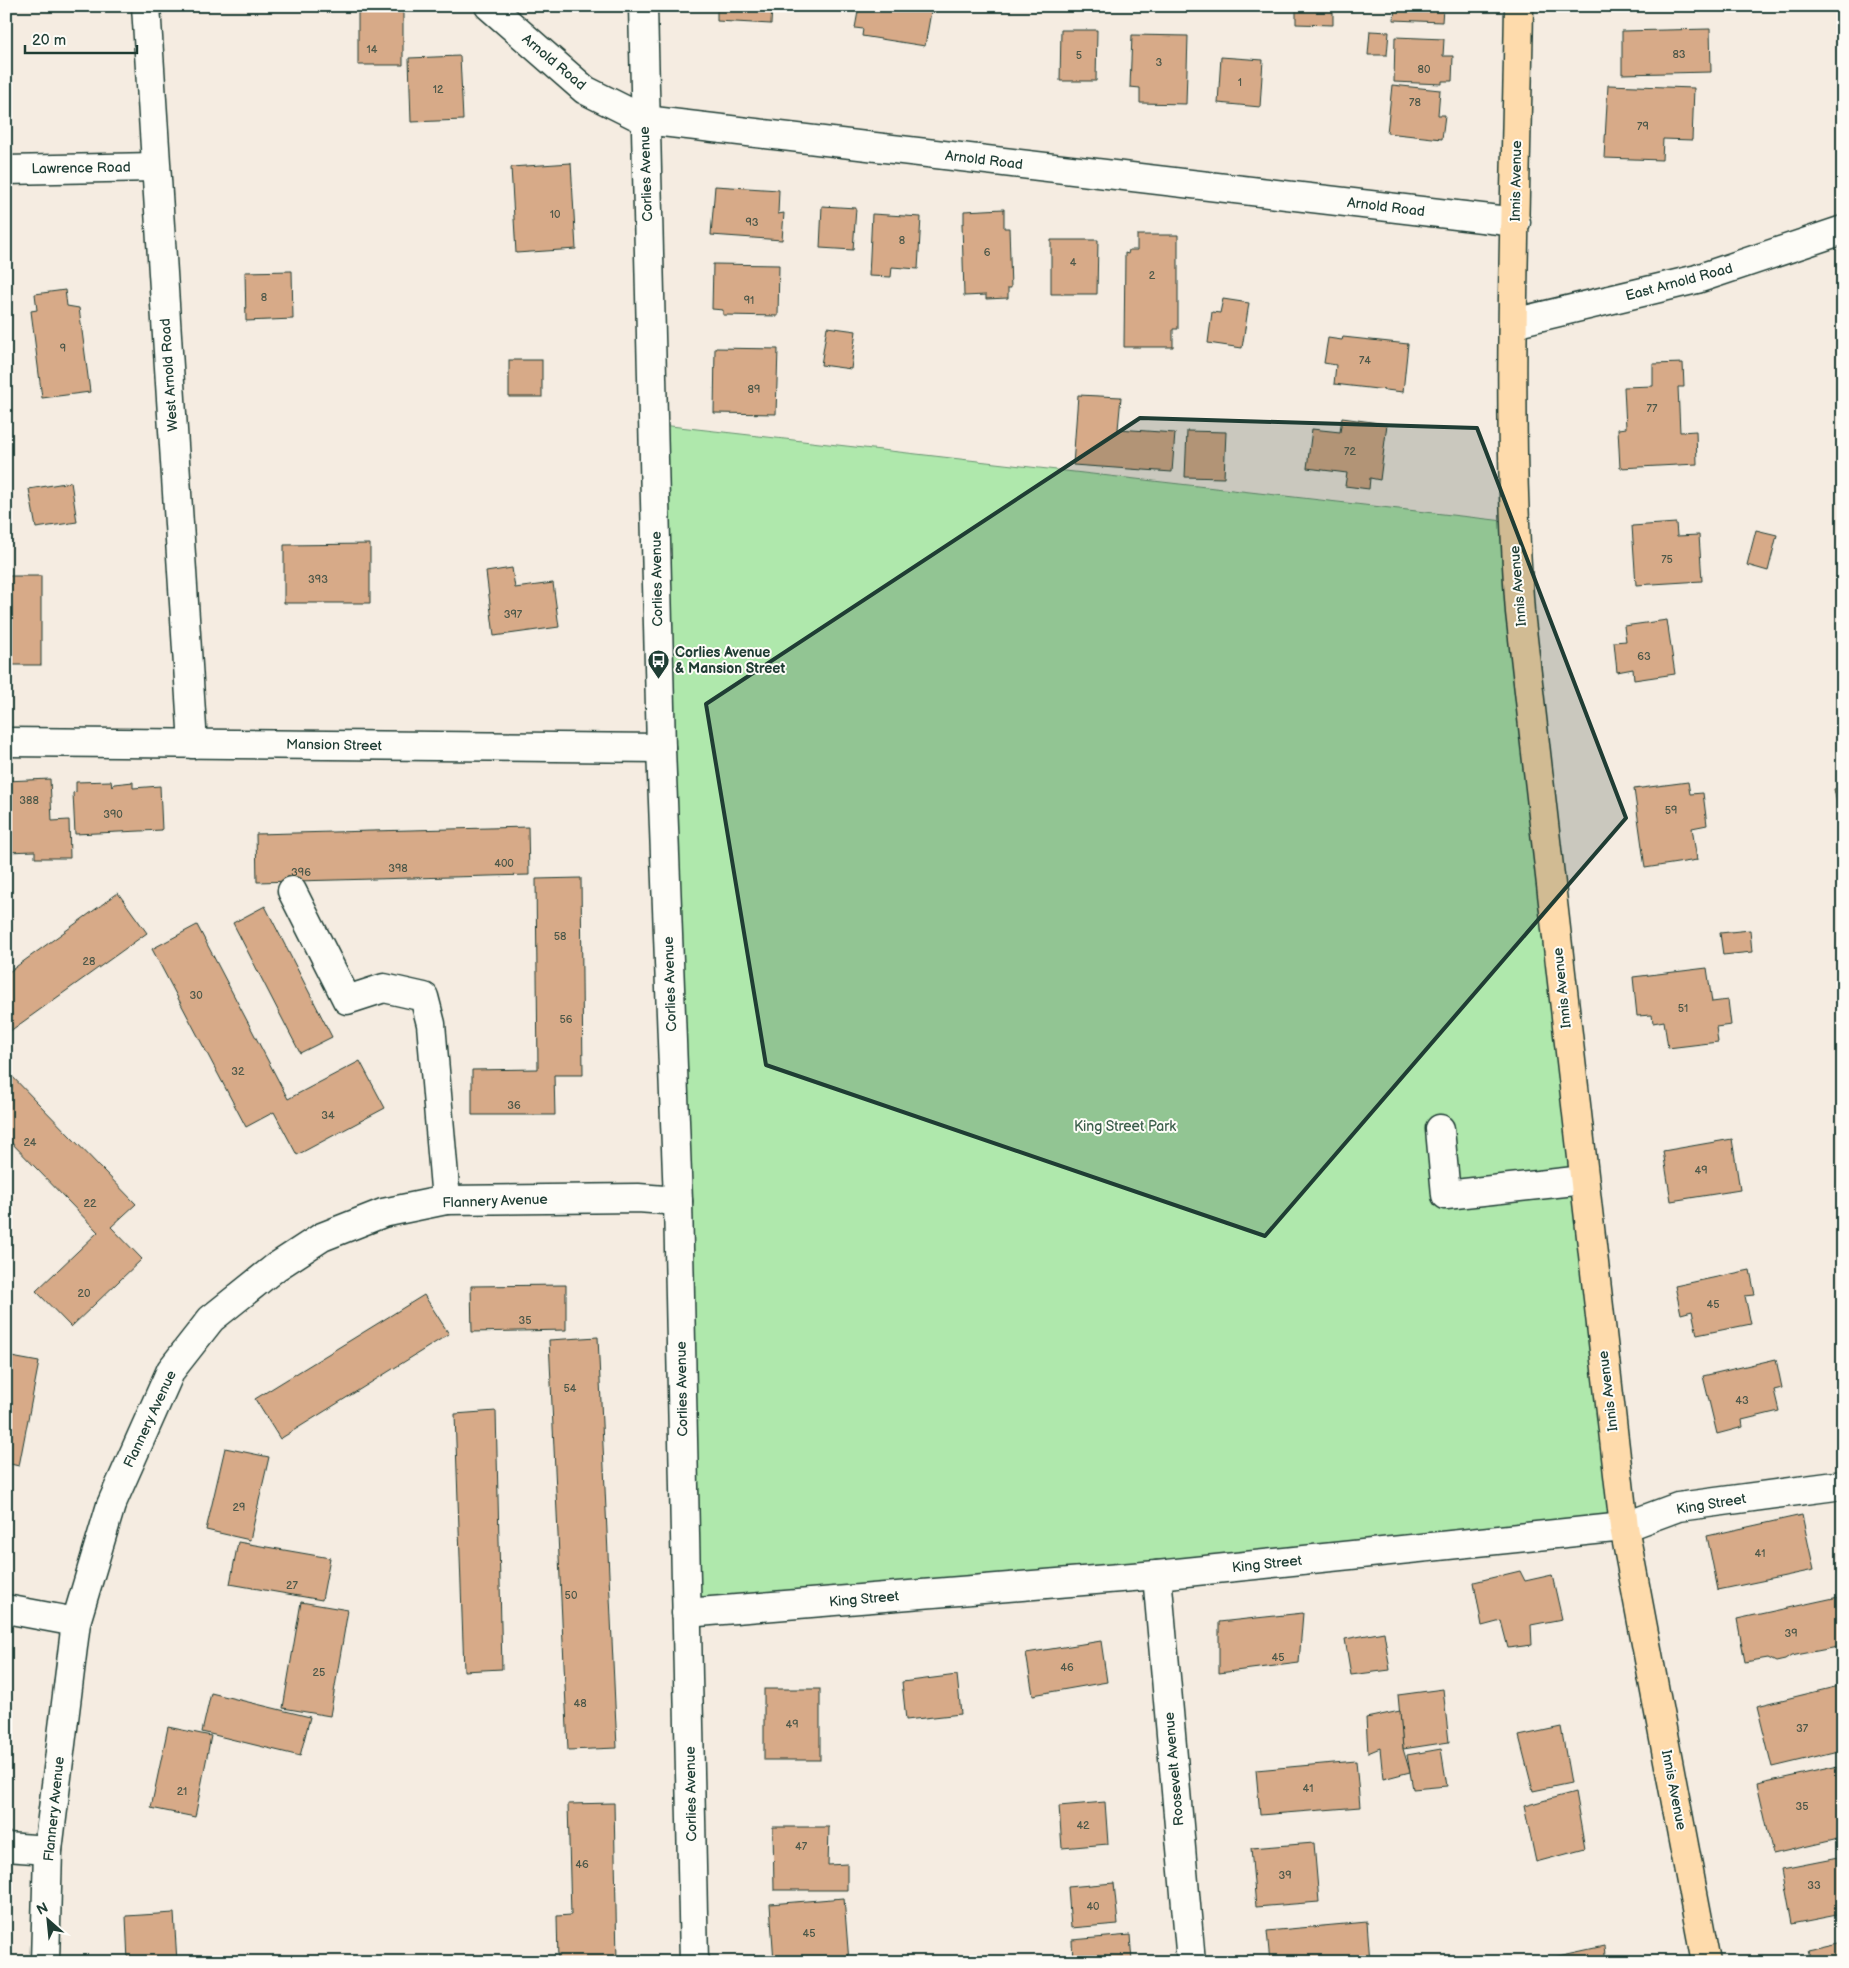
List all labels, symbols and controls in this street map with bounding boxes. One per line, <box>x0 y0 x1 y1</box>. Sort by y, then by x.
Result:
scale bar <box>25 22 138 54</box>
street label: Arnold Road <box>519 30 589 94</box>
text: 20 m <box>32 31 66 50</box>
house number: 14 <box>367 43 378 56</box>
house number: 83 <box>1672 48 1686 61</box>
house number: 5 <box>1076 49 1082 62</box>
house number: 3 <box>1156 56 1163 69</box>
house number: 80 <box>1418 63 1431 76</box>
house number: 1 <box>1238 76 1242 89</box>
house number: 12 <box>433 83 444 96</box>
house number: 78 <box>1409 96 1421 109</box>
house number: 79 <box>1637 120 1649 133</box>
street label: Corlies Avenue <box>636 126 656 222</box>
street label: Innis Avenue <box>1507 140 1525 222</box>
street label: Arnold Road <box>944 147 1024 173</box>
street label: Lawrence Road <box>31 159 131 177</box>
street label: Arnold Road <box>1346 194 1426 220</box>
house number: 10 <box>550 208 561 221</box>
house number: 93 <box>745 216 759 229</box>
house number: 8 <box>899 234 905 247</box>
house number: 6 <box>984 246 991 259</box>
house number: 4 <box>1070 256 1077 269</box>
street label: East Arnold Road <box>1624 260 1734 304</box>
house number: 2 <box>1149 269 1156 282</box>
house number: 8 <box>261 291 267 304</box>
house number: 91 <box>744 294 754 307</box>
street label: West Arnold Road <box>157 318 181 432</box>
house number: 9 <box>60 342 66 355</box>
house number: 74 <box>1359 354 1371 367</box>
house number: 89 <box>748 383 760 396</box>
house number: 77 <box>1647 402 1658 415</box>
house number: 72 <box>1344 445 1356 458</box>
street label: Corlies Avenue <box>648 531 666 627</box>
street label: Innis Avenue <box>1506 545 1530 627</box>
house number: 75 <box>1661 553 1673 566</box>
house number: 393 <box>308 573 328 586</box>
house number: 397 <box>504 608 523 621</box>
place label: Corlies Avenue & Mansion Street <box>675 644 785 677</box>
bus stop icon: Corlies Avenue & Mansion Street <box>647 648 671 679</box>
house number: 63 <box>1637 650 1651 663</box>
street label: Mansion Street <box>286 736 383 754</box>
house number: 388 <box>19 794 39 807</box>
house number: 59 <box>1665 804 1677 817</box>
house number: 390 <box>103 808 123 821</box>
house number: 400 <box>494 857 514 870</box>
house number: 398 <box>388 862 408 875</box>
house number: 396 <box>291 866 311 879</box>
house number: 58 <box>554 930 566 943</box>
street label: Corlies Avenue <box>660 936 680 1032</box>
street label: Innis Avenue <box>1549 947 1575 1029</box>
house number: 28 <box>83 955 95 968</box>
house number: 30 <box>189 989 203 1002</box>
house number: 51 <box>1678 1002 1688 1015</box>
house number: 56 <box>559 1013 573 1026</box>
house number: 32 <box>231 1065 245 1078</box>
house number: 36 <box>507 1099 521 1112</box>
house number: 34 <box>321 1109 335 1122</box>
park label: King Street Park <box>1074 1118 1176 1135</box>
house number: 24 <box>23 1136 37 1149</box>
house number: 49 <box>1694 1164 1708 1177</box>
street label: Flannery Avenue <box>442 1191 548 1211</box>
house number: 22 <box>84 1197 97 1210</box>
house number: 20 <box>78 1287 91 1300</box>
house number: 45 <box>1706 1298 1720 1311</box>
house number: 35 <box>518 1314 532 1327</box>
street label: Corlies Avenue <box>673 1341 691 1437</box>
street label: Innis Avenue <box>1595 1350 1621 1432</box>
street label: Flannery Avenue <box>120 1368 180 1470</box>
house number: 54 <box>563 1382 577 1395</box>
house number: 43 <box>1735 1394 1749 1407</box>
street label: King Street <box>1675 1490 1748 1518</box>
house number: 29 <box>233 1501 245 1514</box>
house number: 41 <box>1755 1547 1765 1560</box>
street label: King Street <box>1231 1552 1304 1576</box>
house number: 27 <box>286 1579 299 1592</box>
street label: King Street <box>828 1587 900 1611</box>
house number: 50 <box>565 1589 578 1602</box>
house number: 39 <box>1784 1627 1798 1640</box>
house number: 45 <box>1271 1651 1285 1664</box>
house number: 46 <box>1060 1661 1074 1674</box>
house number: 25 <box>313 1666 325 1679</box>
house number: 48 <box>573 1697 587 1710</box>
street label: Roosevelt Avenue <box>1161 1711 1187 1827</box>
house number: 49 <box>785 1718 799 1731</box>
house number: 37 <box>1796 1722 1809 1735</box>
street label: Corlies Avenue <box>682 1746 700 1842</box>
street label: Innis Avenue <box>1658 1749 1690 1831</box>
street label: Flannery Avenue <box>40 1756 68 1862</box>
house number: 41 <box>1303 1782 1313 1795</box>
house number: 21 <box>177 1785 187 1798</box>
house number: 35 <box>1795 1800 1809 1813</box>
house number: 42 <box>1076 1819 1090 1832</box>
house number: 47 <box>795 1840 808 1853</box>
house number: 46 <box>575 1858 589 1871</box>
house number: 39 <box>1278 1869 1292 1882</box>
house number: 33 <box>1807 1879 1821 1892</box>
north arrow <box>22 1896 72 1946</box>
text: N <box>34 1899 51 1919</box>
house number: 40 <box>1086 1900 1100 1913</box>
house number: 45 <box>802 1927 816 1940</box>

